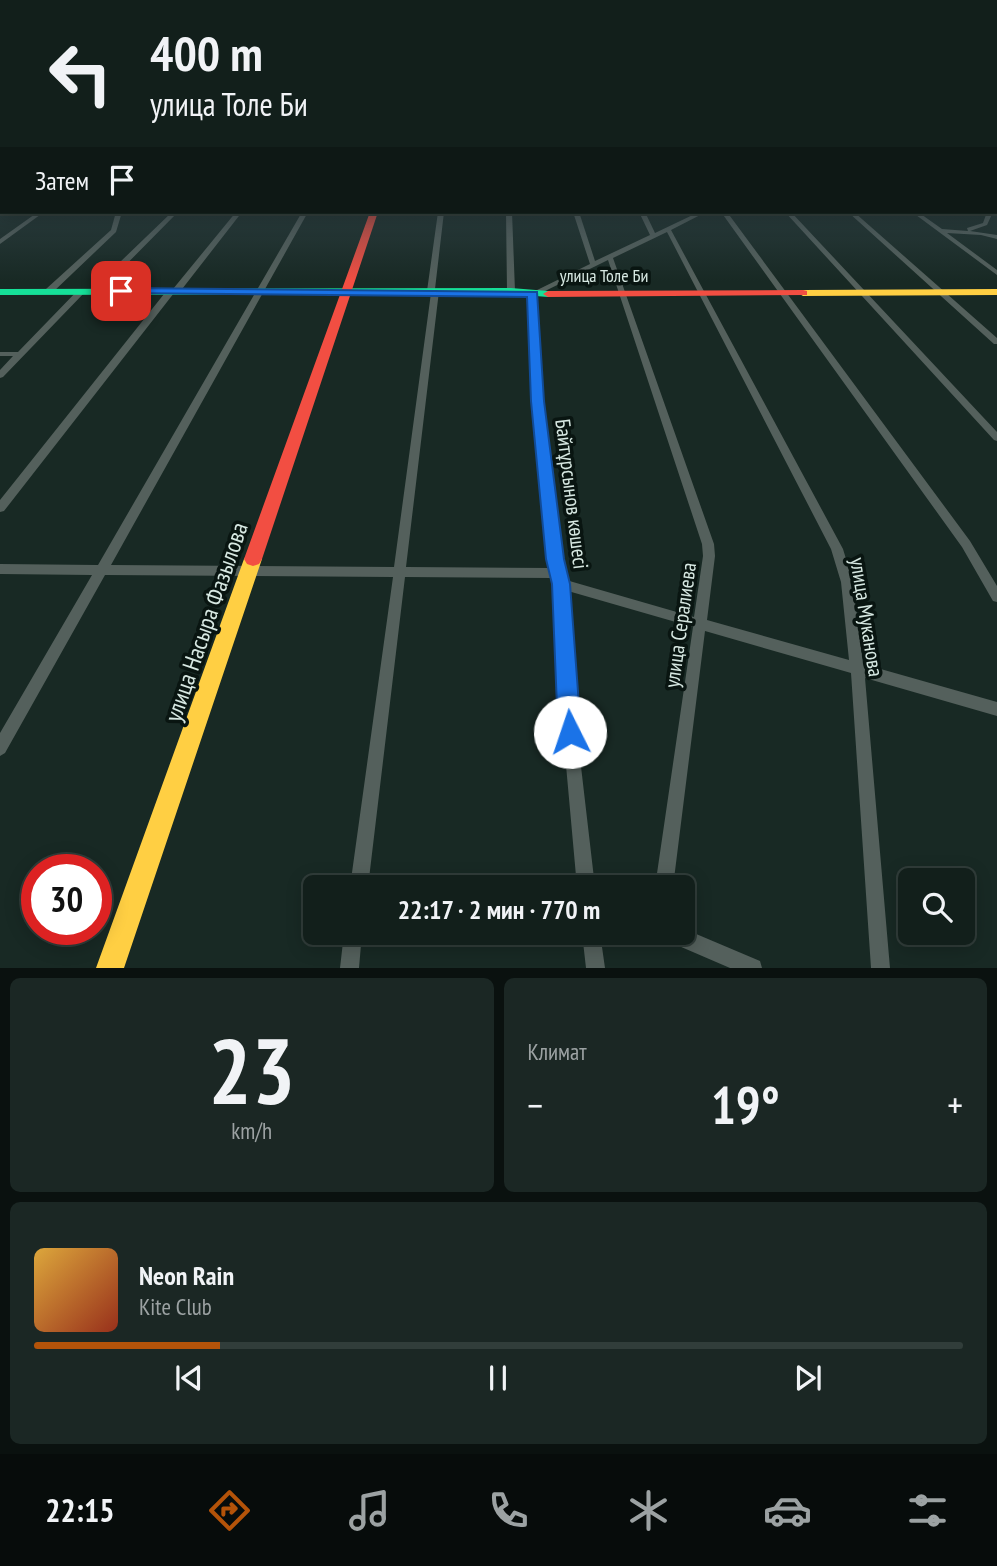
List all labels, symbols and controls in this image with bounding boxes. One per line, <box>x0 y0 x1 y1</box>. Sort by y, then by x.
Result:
text: 400 m <box>150 21 263 85</box>
icon: left <box>35 28 126 119</box>
text: улица Толе Би <box>150 83 308 125</box>
icon: arrive <box>103 161 141 199</box>
text: Затем <box>35 164 89 197</box>
pin <box>91 261 151 321</box>
street label: улица Толе Би <box>560 264 648 287</box>
icon: arrive <box>102 272 140 310</box>
street label: Байтұрсынов көшесі <box>549 417 595 571</box>
street label: улица Насыра Фазылова <box>157 518 255 726</box>
street label: улица Муканова <box>844 555 890 679</box>
street label: улица Сералиева <box>658 561 702 689</box>
position arrow <box>533 695 607 769</box>
speed limit sign: 30 <box>21 854 112 945</box>
map controls <box>898 868 975 945</box>
button: search <box>898 868 975 945</box>
text: 22:17 · 2 мин · 770 m <box>398 893 600 926</box>
text: 23 <box>208 1011 295 1129</box>
text: Климат <box>528 1037 587 1066</box>
text: 19° <box>711 1071 780 1138</box>
text: − <box>528 1080 543 1129</box>
text: + <box>947 1080 963 1129</box>
text: km/h <box>231 1116 272 1145</box>
text: Neon Rain <box>139 1259 234 1292</box>
text: Kite Club <box>139 1292 212 1321</box>
icon: previous <box>170 1359 208 1397</box>
icon: pause <box>479 1359 517 1397</box>
icon: next <box>789 1359 827 1397</box>
icon: directions <box>205 1486 254 1535</box>
icon: music <box>345 1486 394 1535</box>
icon: phone <box>484 1486 533 1535</box>
icon: climate <box>624 1486 673 1535</box>
icon: car <box>763 1486 812 1535</box>
icon: filters <box>903 1486 952 1535</box>
text: 22:15 <box>45 1489 114 1531</box>

